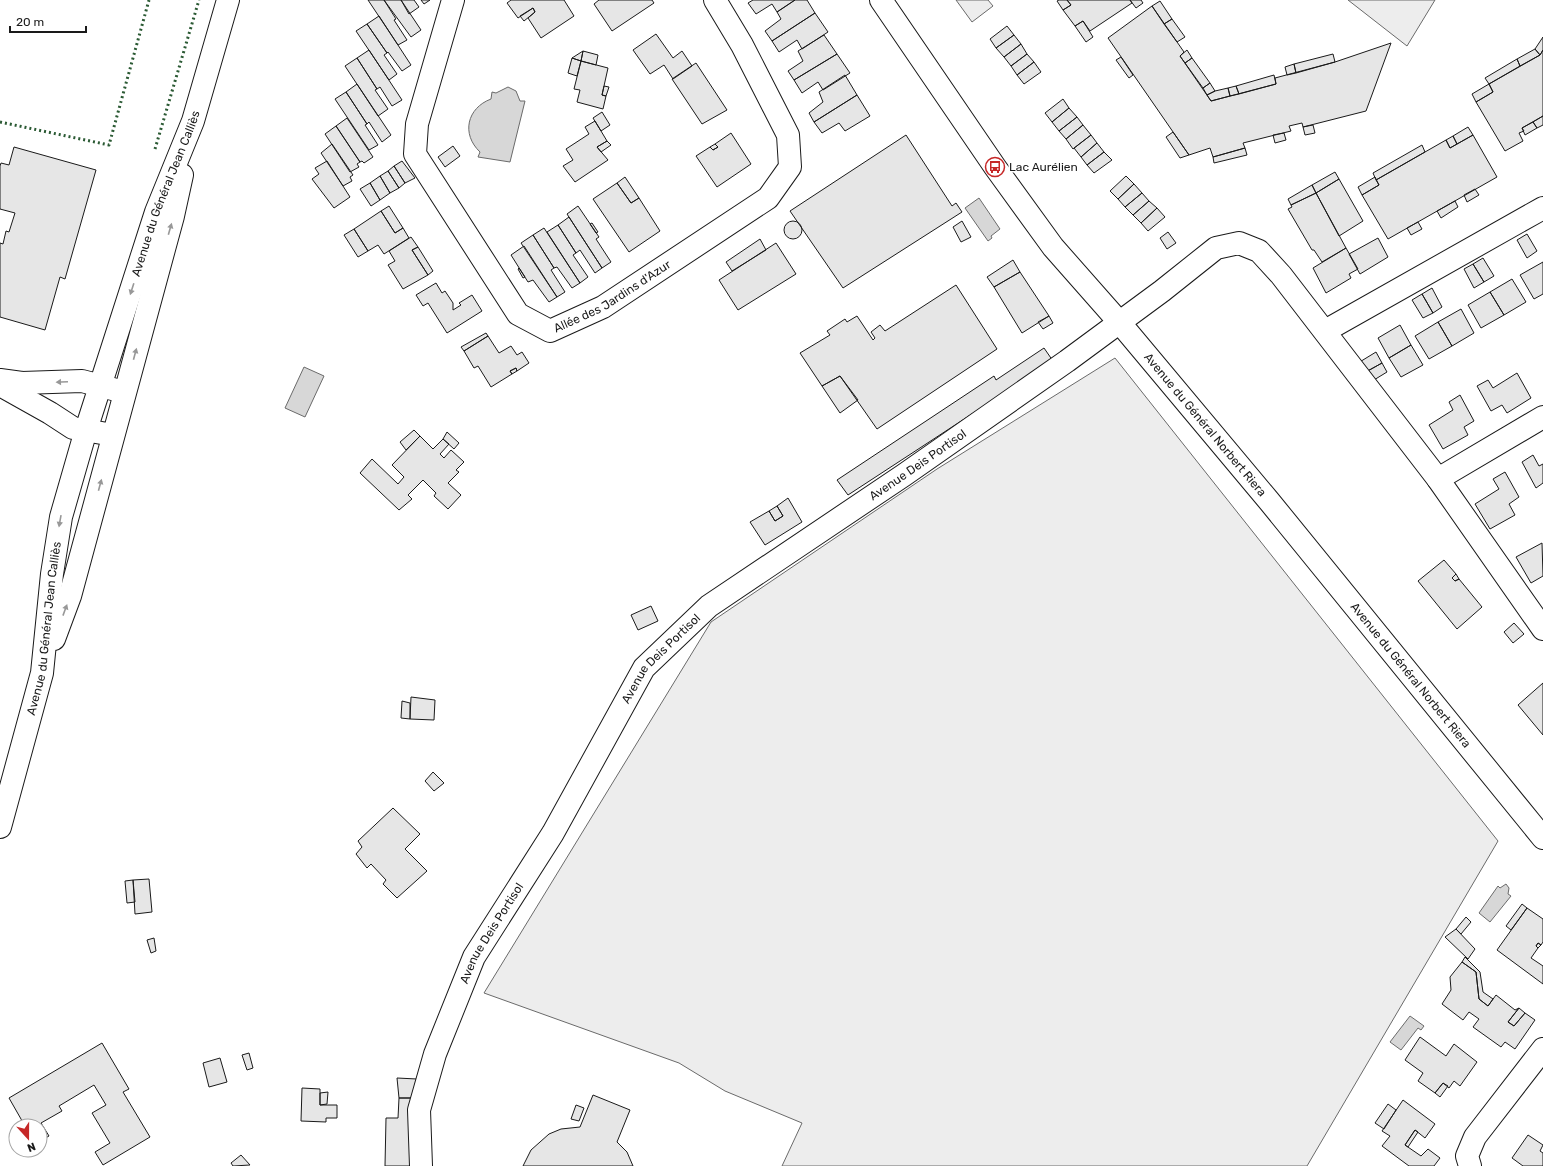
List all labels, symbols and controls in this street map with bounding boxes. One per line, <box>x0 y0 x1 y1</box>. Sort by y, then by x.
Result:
scale bar <box>10 8 86 34</box>
text: 20 m <box>16 15 44 29</box>
street label: Avenue du Général Jean Calliès <box>129 109 203 278</box>
bus stop icon: Lac Aurélien <box>984 156 1006 178</box>
place label: Lac Aurélien <box>1009 160 1078 174</box>
one-way arrow <box>167 223 173 235</box>
street label: Allée des Jardins d'Azur <box>551 257 674 335</box>
one-way arrow <box>129 283 135 295</box>
one-way arrow <box>132 348 138 361</box>
street label: Avenue du Général Norbert Riera <box>1141 350 1269 499</box>
one-way arrow <box>55 379 68 385</box>
street label: Avenue Deis Portisol <box>867 427 969 503</box>
one-way arrow <box>97 478 103 490</box>
one-way arrow <box>57 515 63 528</box>
street label: Avenue du Général Jean Calliès <box>24 541 64 717</box>
street label: Avenue du Général Norbert Riera <box>1348 600 1474 751</box>
one-way arrow <box>62 603 68 615</box>
street label: Avenue Deis Portisol <box>619 611 703 706</box>
street label: Avenue Deis Portisol <box>457 880 526 986</box>
north arrow <box>8 1118 48 1158</box>
text: N <box>25 1139 37 1154</box>

